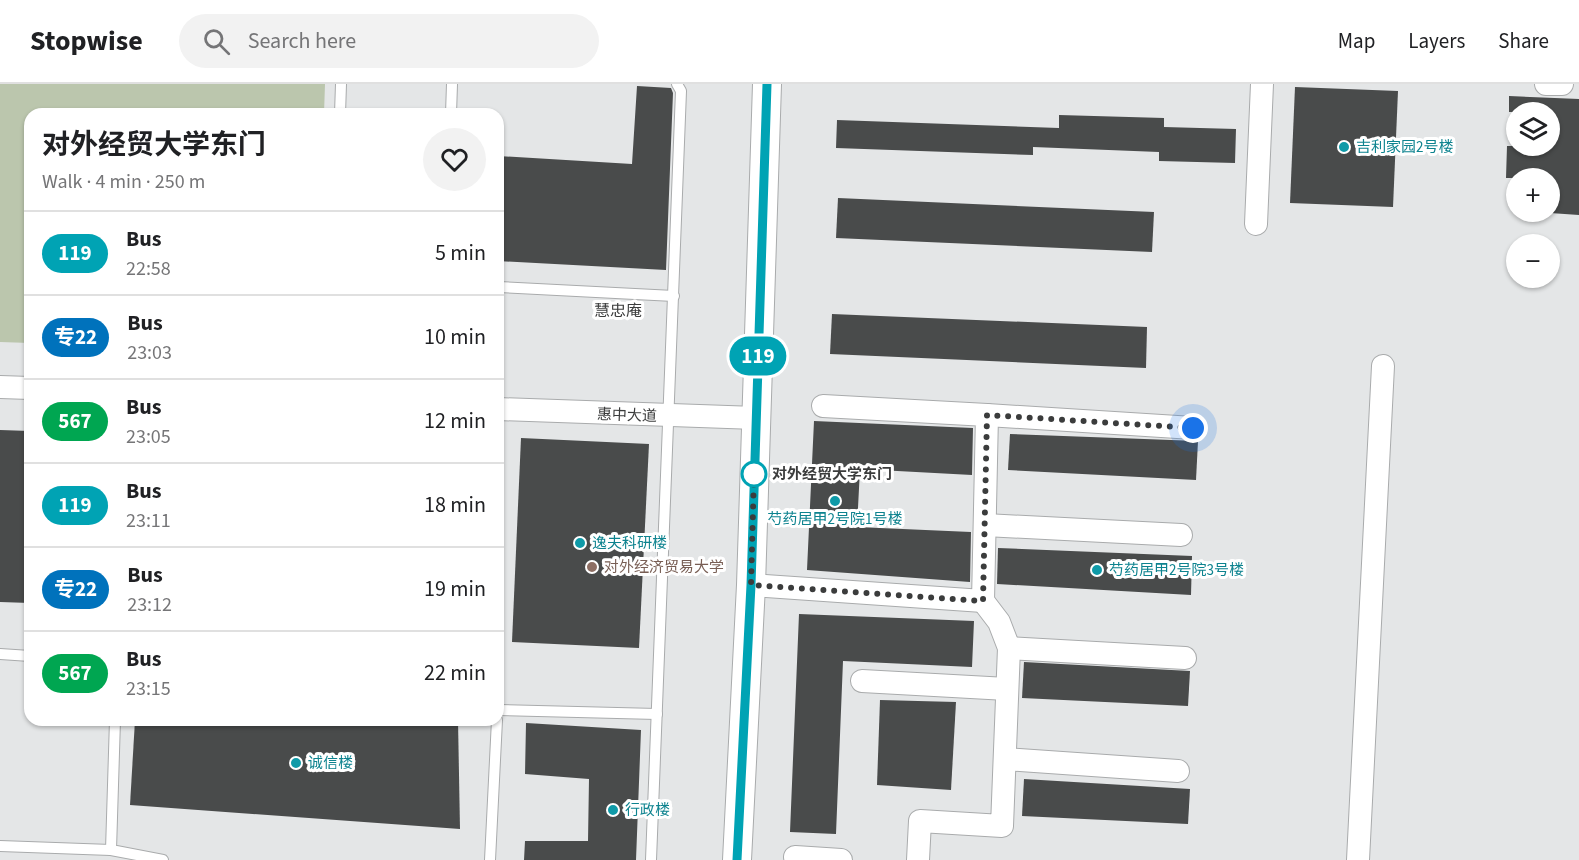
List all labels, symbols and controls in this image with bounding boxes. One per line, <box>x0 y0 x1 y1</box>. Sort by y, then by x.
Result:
search box <box>179 14 599 68</box>
text: Stopwise <box>30 21 143 61</box>
icon: search <box>200 25 233 58</box>
text: Search here <box>248 25 356 57</box>
text: Map <box>1338 26 1375 56</box>
text: Layers <box>1408 26 1465 56</box>
text: Share <box>1498 26 1549 56</box>
map controls <box>1506 102 1560 288</box>
button: layers <box>1506 102 1560 156</box>
text: 对外经贸大学东门 <box>42 125 266 165</box>
button: heart <box>423 128 486 191</box>
place label: 吉利家园2号楼 <box>1356 137 1453 158</box>
marker: 吉利家园2号楼 <box>1337 140 1351 154</box>
text: Walk · 4 min · 250 m <box>42 168 205 196</box>
button: + <box>1506 168 1560 222</box>
text: Bus <box>126 223 162 255</box>
button: − <box>1506 234 1560 288</box>
text: 5 min <box>435 237 486 269</box>
text: 119 <box>58 238 92 268</box>
text: 22:58 <box>126 255 171 283</box>
district label: 慧忠庵 <box>594 300 642 322</box>
text: Bus <box>127 307 163 339</box>
text: 10 min <box>424 321 486 353</box>
text: 专22 <box>54 322 97 352</box>
line badge: 119 <box>724 336 792 376</box>
text: 23:03 <box>127 339 172 367</box>
text: 119 <box>741 341 775 371</box>
text: Bus <box>126 391 162 423</box>
street label: 惠中大道 <box>597 404 657 427</box>
text: 12 min <box>424 405 486 437</box>
text: 567 <box>58 406 92 436</box>
your location <box>1178 413 1208 443</box>
text: 23:05 <box>126 423 171 451</box>
marker: 对外经贸大学东门 <box>741 461 767 487</box>
place label: 对外经贸大学东门 <box>772 464 892 485</box>
text: Bus <box>126 475 162 507</box>
text: 18 min <box>424 489 486 521</box>
text: 119 <box>58 490 92 520</box>
marker: 芍药居甲2号院1号楼 <box>828 494 842 508</box>
text: 23:11 <box>126 507 171 535</box>
place label: 芍药居甲2号院1号楼 <box>768 509 902 530</box>
place label: 逸夫科研楼 <box>592 533 667 554</box>
marker: 逸夫科研楼 <box>573 536 587 550</box>
place label: 对外经济贸易大学 <box>604 557 724 578</box>
text: Bus <box>127 559 163 591</box>
marker: 对外经济贸易大学 <box>585 560 599 574</box>
place label: 芍药居甲2号院3号楼 <box>1109 560 1244 581</box>
marker: 芍药居甲2号院3号楼 <box>1090 563 1104 577</box>
text: 19 min <box>424 573 486 605</box>
text: 专22 <box>54 574 97 604</box>
text: 23:12 <box>127 591 172 619</box>
text: Bus <box>126 643 162 675</box>
text: 22 min <box>424 657 486 689</box>
text: 567 <box>58 658 92 688</box>
text: 23:15 <box>126 675 171 703</box>
place label: 诚信楼 <box>308 753 353 774</box>
marker: 诚信楼 <box>289 756 303 770</box>
place label: 行政楼 <box>625 800 670 821</box>
marker: 行政楼 <box>606 803 620 817</box>

